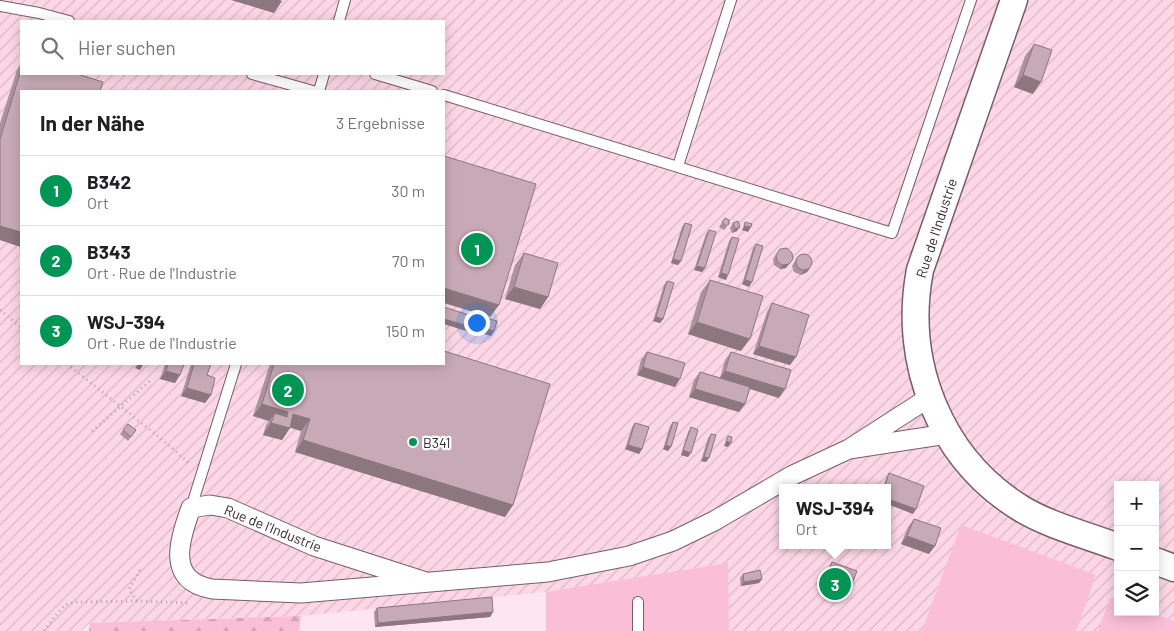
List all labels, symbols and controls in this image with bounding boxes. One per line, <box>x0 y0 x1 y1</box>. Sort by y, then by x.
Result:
search box <box>20 20 445 75</box>
icon: search <box>38 34 66 62</box>
text: Hier suchen <box>78 36 176 59</box>
text: In der Nähe <box>40 110 145 135</box>
text: 3 Ergebnisse <box>336 113 425 132</box>
text: B342 <box>87 170 131 193</box>
street label: Rue de l'Industrie <box>912 176 960 280</box>
text: 1 <box>53 181 59 200</box>
text: 30 m <box>391 181 425 200</box>
text: Ort <box>87 193 109 212</box>
pin: 1 <box>461 230 493 268</box>
text: B343 <box>87 240 131 263</box>
text: 2 <box>52 251 60 270</box>
text: 70 m <box>392 251 425 270</box>
text: Ort · Rue de l'Industrie <box>87 263 237 282</box>
text: WSJ-394 <box>87 310 165 333</box>
your location <box>464 310 490 336</box>
text: 3 <box>52 321 60 340</box>
text: 150 m <box>386 321 425 340</box>
text: Ort · Rue de l'Industrie <box>87 333 237 352</box>
pin: 2 <box>272 371 304 409</box>
place label: B341 <box>423 434 450 451</box>
marker: B341 <box>407 436 419 448</box>
map controls <box>1114 481 1159 616</box>
button: + <box>1114 481 1159 526</box>
popup <box>779 484 891 549</box>
text: WSJ-394 <box>796 496 874 519</box>
street label: Rue de l'Industrie <box>222 501 324 555</box>
text: Ort <box>796 519 818 538</box>
button: − <box>1114 526 1159 571</box>
pin: 3 <box>819 565 851 603</box>
button: layers <box>1114 571 1159 616</box>

